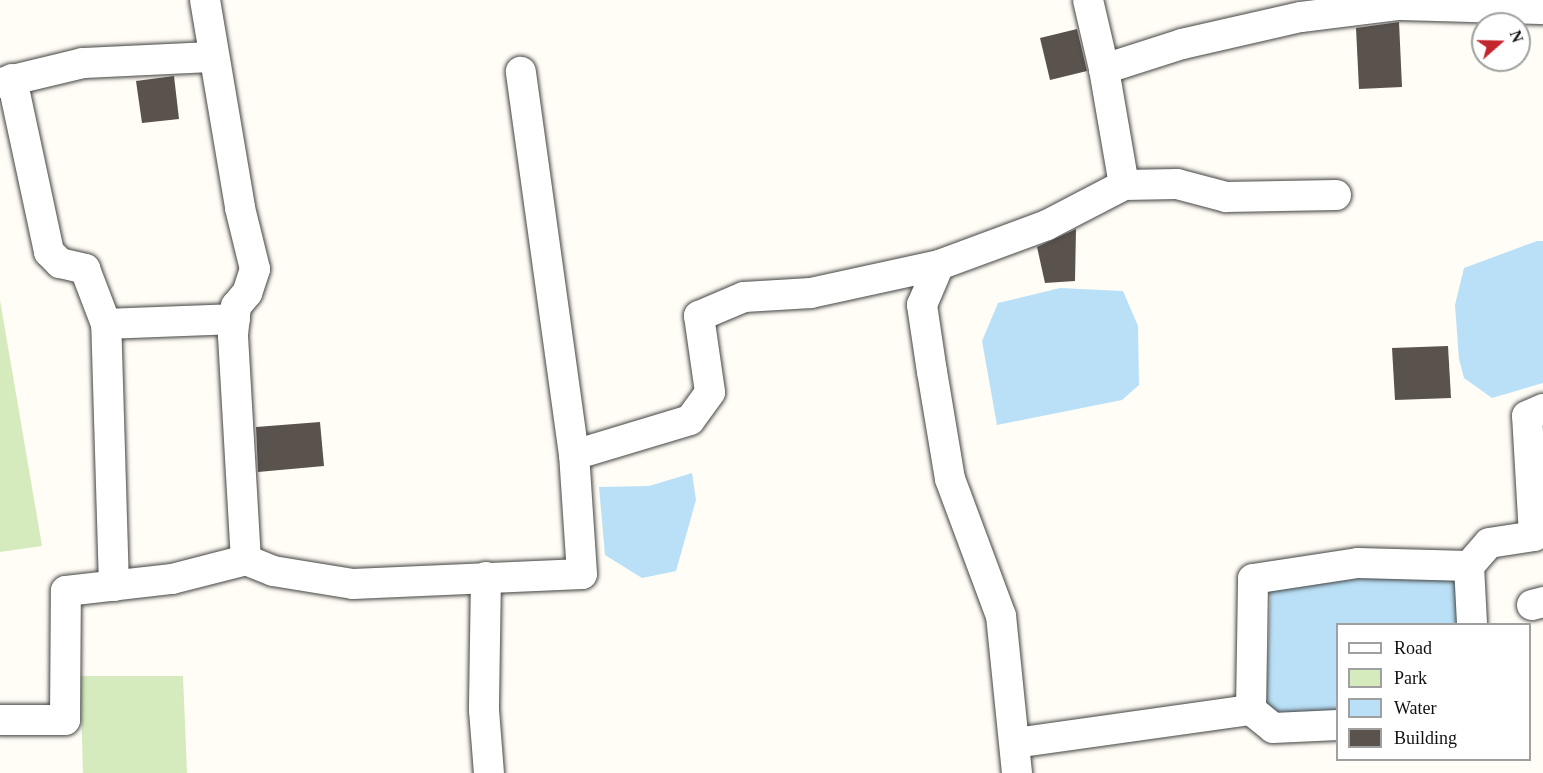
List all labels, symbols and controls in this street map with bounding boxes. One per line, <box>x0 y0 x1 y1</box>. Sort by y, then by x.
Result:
north arrow <box>1471 12 1531 72</box>
text: N <box>1507 28 1526 45</box>
legend <box>1336 623 1531 761</box>
text: Road <box>1394 638 1432 658</box>
text: Park <box>1394 668 1427 688</box>
text: Water <box>1394 698 1437 718</box>
text: Building <box>1394 728 1457 748</box>

